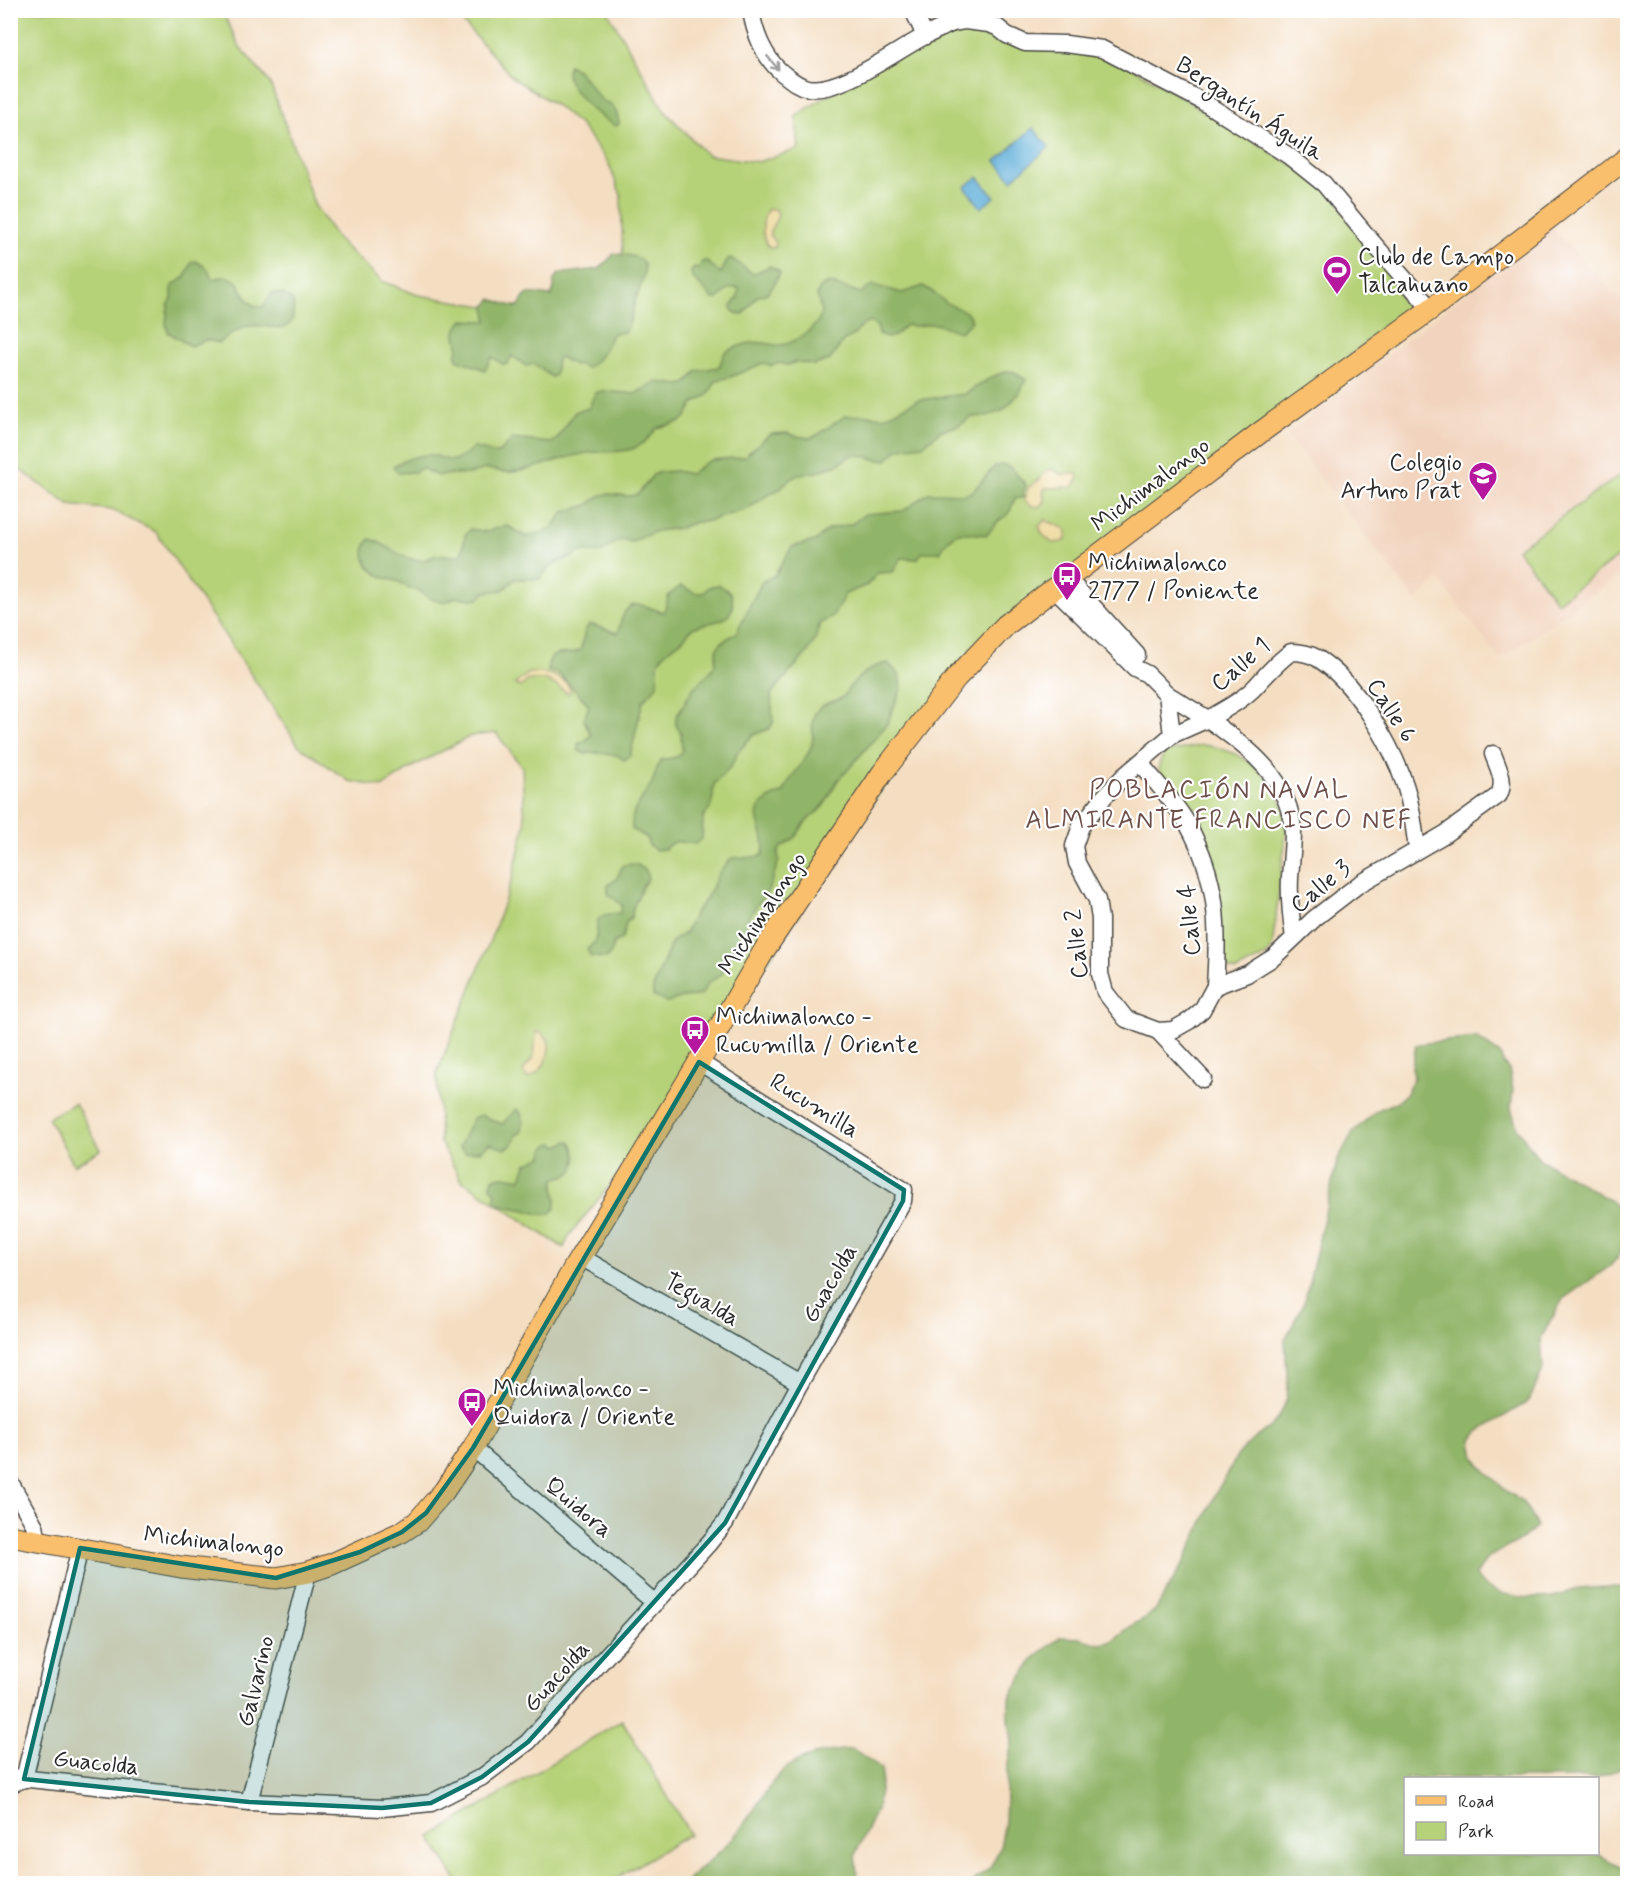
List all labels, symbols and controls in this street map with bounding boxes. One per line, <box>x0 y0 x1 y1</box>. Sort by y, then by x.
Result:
street label: Bergantín Águila <box>1168 49 1330 171</box>
one-way arrow <box>767 55 780 71</box>
place label: Club de Campo Talcahuano <box>1358 242 1514 301</box>
sports icon: Club de Campo Talcahuano <box>1321 254 1353 296</box>
street label: Michimalongo <box>1085 430 1216 540</box>
place label: Colegio Arturo Prat <box>1340 448 1462 507</box>
school or university icon: Colegio Arturo Prat <box>1467 460 1499 502</box>
place label: Michimalonco 2777 / Poniente <box>1088 548 1259 607</box>
bus stop icon: Michimalonco 2777 / Poniente <box>1051 560 1083 602</box>
street label: Calle 1 <box>1205 631 1277 699</box>
street label: Calle 6 <box>1359 673 1423 749</box>
district label: POBLACIÓN NAVAL ALMIRANTE FRANCISCO NEF <box>1025 774 1413 838</box>
street label: Michimalongo <box>712 846 815 981</box>
street label: Calle 3 <box>1284 853 1358 921</box>
street label: Calle 4 <box>1172 883 1209 957</box>
street label: Calle 2 <box>1058 907 1097 980</box>
place label: Michimalonco - Rucumilla / Oriente <box>716 1002 919 1061</box>
bus stop icon: Michimalonco - Rucumilla / Oriente <box>679 1014 711 1056</box>
street label: Rucumilla <box>764 1067 865 1146</box>
street label: Guacolda <box>795 1239 865 1329</box>
street label: Tegualda <box>656 1266 745 1337</box>
place label: Michimalonco - Quidora / Oriente <box>493 1374 675 1433</box>
bus stop icon: Michimalonco - Quidora / Oriente <box>456 1386 488 1428</box>
street label: Quidora <box>538 1471 619 1546</box>
street label: Michimalongo <box>142 1520 286 1565</box>
street label: Galvarino <box>230 1633 283 1730</box>
street label: Guacolda <box>517 1635 597 1719</box>
street label: Guacolda <box>51 1744 140 1783</box>
legend <box>1404 1777 1599 1855</box>
text: Road <box>1458 1790 1494 1814</box>
text: Park <box>1458 1820 1494 1844</box>

